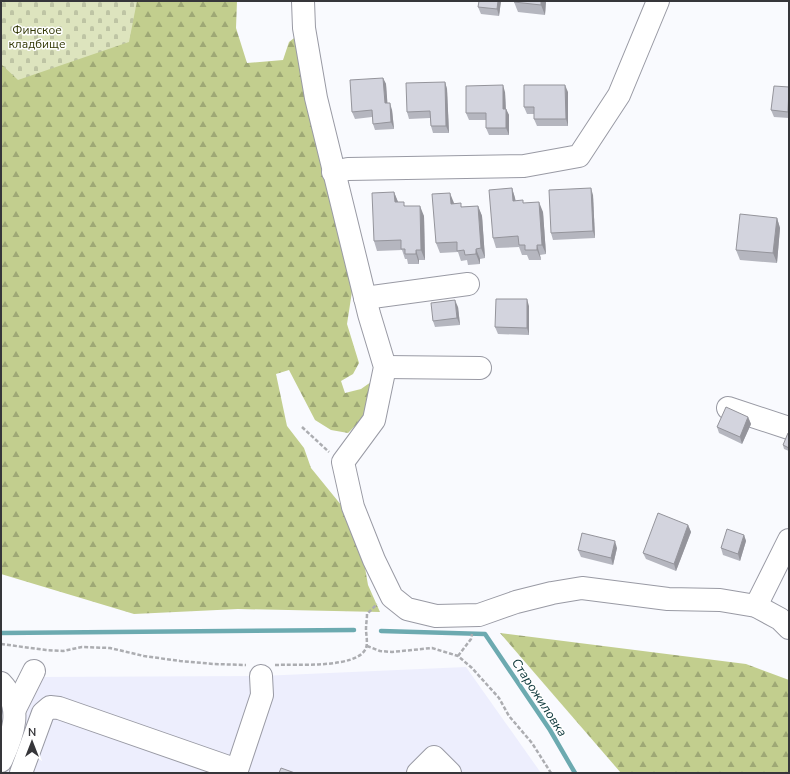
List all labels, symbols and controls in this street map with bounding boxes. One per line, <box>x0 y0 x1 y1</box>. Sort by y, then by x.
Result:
park label: Финское кладбище <box>9 22 65 52</box>
water label: Старожиловка <box>507 655 571 740</box>
north arrow <box>12 722 52 762</box>
text: N <box>28 725 36 740</box>

